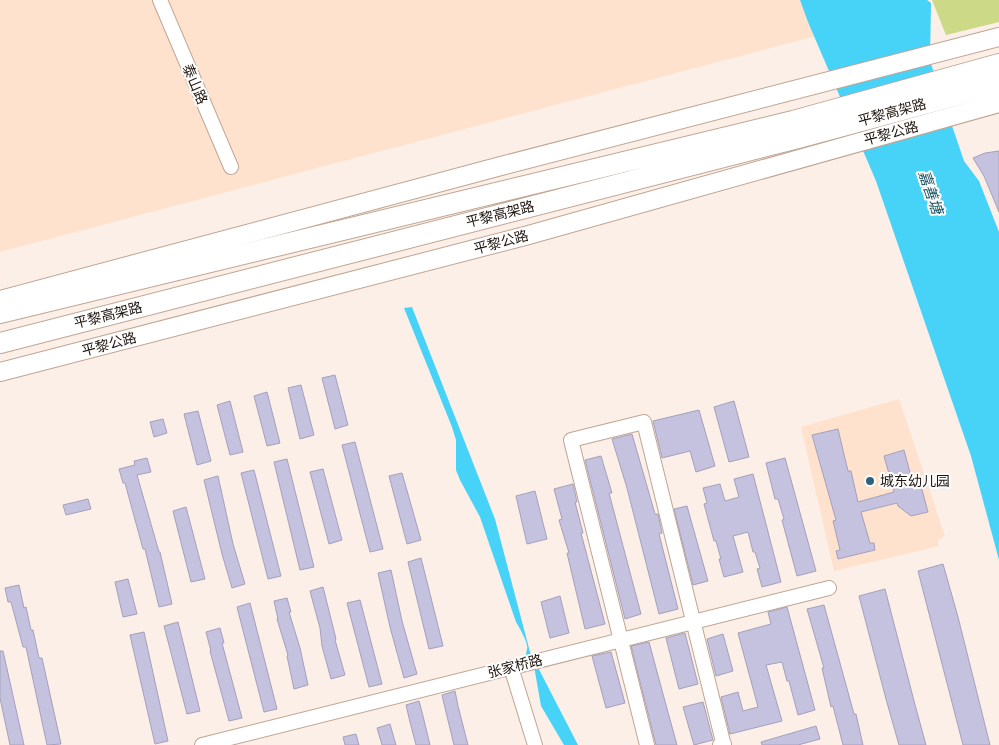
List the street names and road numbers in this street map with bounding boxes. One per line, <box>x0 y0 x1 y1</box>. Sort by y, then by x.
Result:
street label: 泰山路 <box>179 62 211 106</box>
street label: 平黎高架路 <box>856 95 928 129</box>
street label: 平黎公路 <box>862 118 920 148</box>
street label: 平黎高架路 <box>464 198 536 230</box>
street label: 平黎公路 <box>472 227 530 257</box>
street label: 平黎高架路 <box>72 299 144 331</box>
street label: 平黎公路 <box>80 329 138 359</box>
street label: 张家桥路 <box>486 651 544 681</box>

